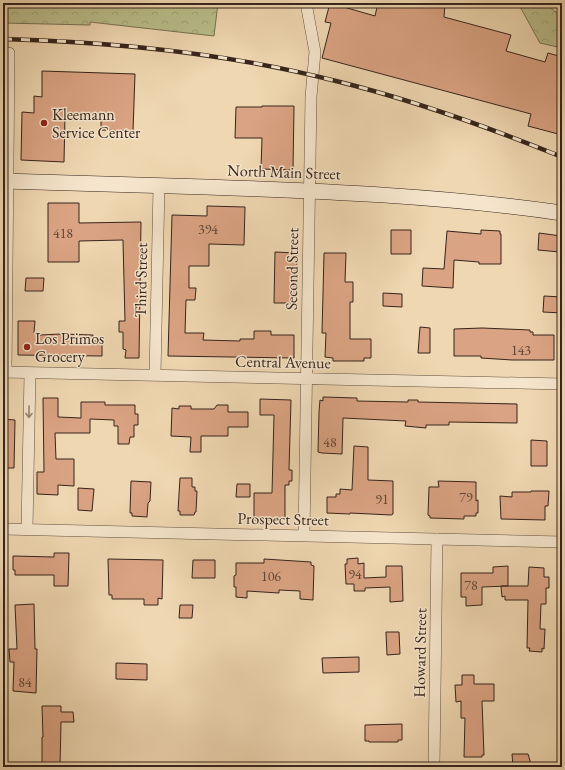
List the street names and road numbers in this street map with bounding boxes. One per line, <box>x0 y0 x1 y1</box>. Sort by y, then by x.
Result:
street label: North Main Street <box>227 160 341 184</box>
street label: Second Street <box>281 228 303 310</box>
street label: Third Street <box>130 242 152 318</box>
street label: Central Avenue <box>235 351 331 373</box>
street label: Prospect Street <box>237 508 329 530</box>
street label: Howard Street <box>409 608 431 698</box>

